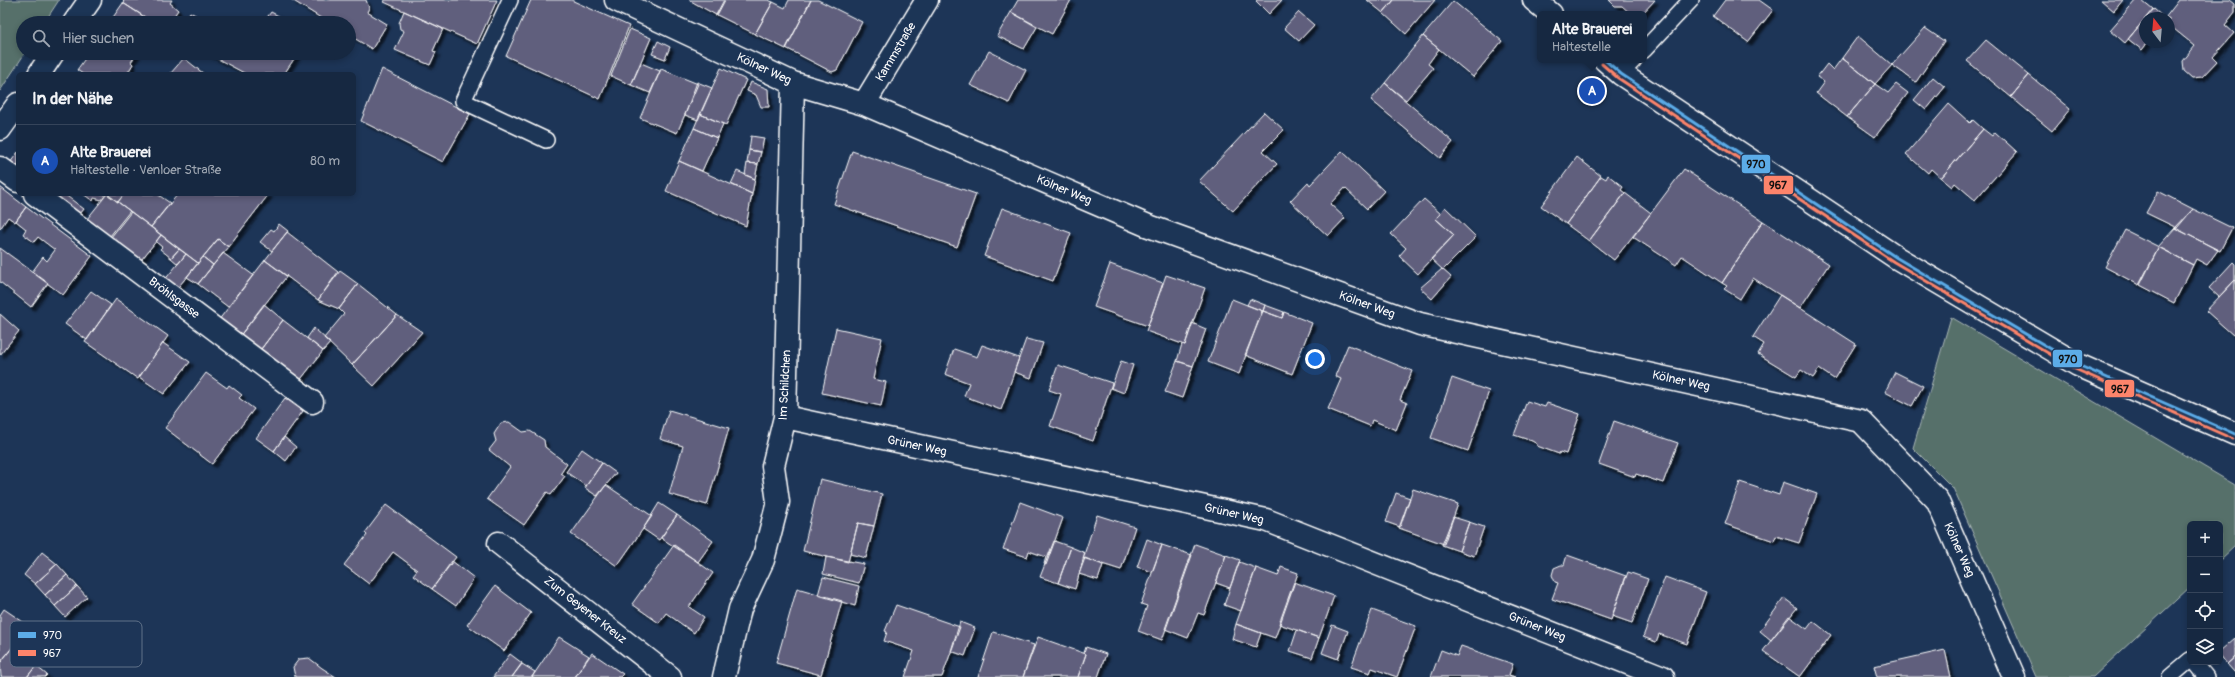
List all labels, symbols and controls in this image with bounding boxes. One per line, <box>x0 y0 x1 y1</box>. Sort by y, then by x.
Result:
popup <box>1537 11 1647 63</box>
north arrow <box>2139 12 2175 48</box>
search box <box>16 16 356 60</box>
street label: Kammstraße <box>872 20 920 84</box>
text: Alte Brauerei <box>1552 20 1632 39</box>
icon: search <box>30 27 52 49</box>
text: Hier suchen <box>62 29 134 48</box>
text: Haltestelle <box>1552 39 1611 55</box>
street label: Kölner Weg <box>734 50 794 88</box>
pin: A <box>1579 76 1605 106</box>
text: In der Nähe <box>32 88 113 109</box>
text: Alte Brauerei <box>70 143 151 162</box>
text: A <box>41 153 49 169</box>
text: 80 m <box>310 153 340 169</box>
line badge: 970 <box>1741 154 1771 174</box>
text: 970 <box>1747 158 1766 171</box>
text: Haltestelle · Venloer Straße <box>70 162 221 178</box>
street label: Kölner Weg <box>1034 172 1094 208</box>
line badge: 967 <box>1763 175 1794 195</box>
text: 967 <box>1769 179 1787 192</box>
street label: Bröhlsgasse <box>146 274 202 322</box>
street label: Kölner Weg <box>1337 288 1397 322</box>
street label: Im Schildchen <box>776 349 794 421</box>
your location <box>1305 349 1325 369</box>
line badge: 970 <box>2052 349 2083 368</box>
text: 970 <box>2059 353 2078 366</box>
street label: Kölner Weg <box>1651 368 1711 394</box>
line badge: 967 <box>2104 379 2135 398</box>
text: 967 <box>2111 383 2129 396</box>
street label: Grüner Weg <box>886 432 948 460</box>
street label: Grüner Weg <box>1203 500 1265 528</box>
street label: Kölner Weg <box>1940 520 1978 580</box>
map controls <box>2187 521 2223 665</box>
button: + <box>2187 521 2223 557</box>
button: − <box>2187 557 2223 593</box>
street label: Zum Geyener Kreuz <box>541 573 629 647</box>
button: locate <box>2187 593 2223 629</box>
street label: Grüner Weg <box>1506 609 1568 645</box>
legend <box>10 621 142 667</box>
text: 970 <box>43 629 62 642</box>
button: layers <box>2187 629 2223 665</box>
text: 967 <box>43 647 61 660</box>

